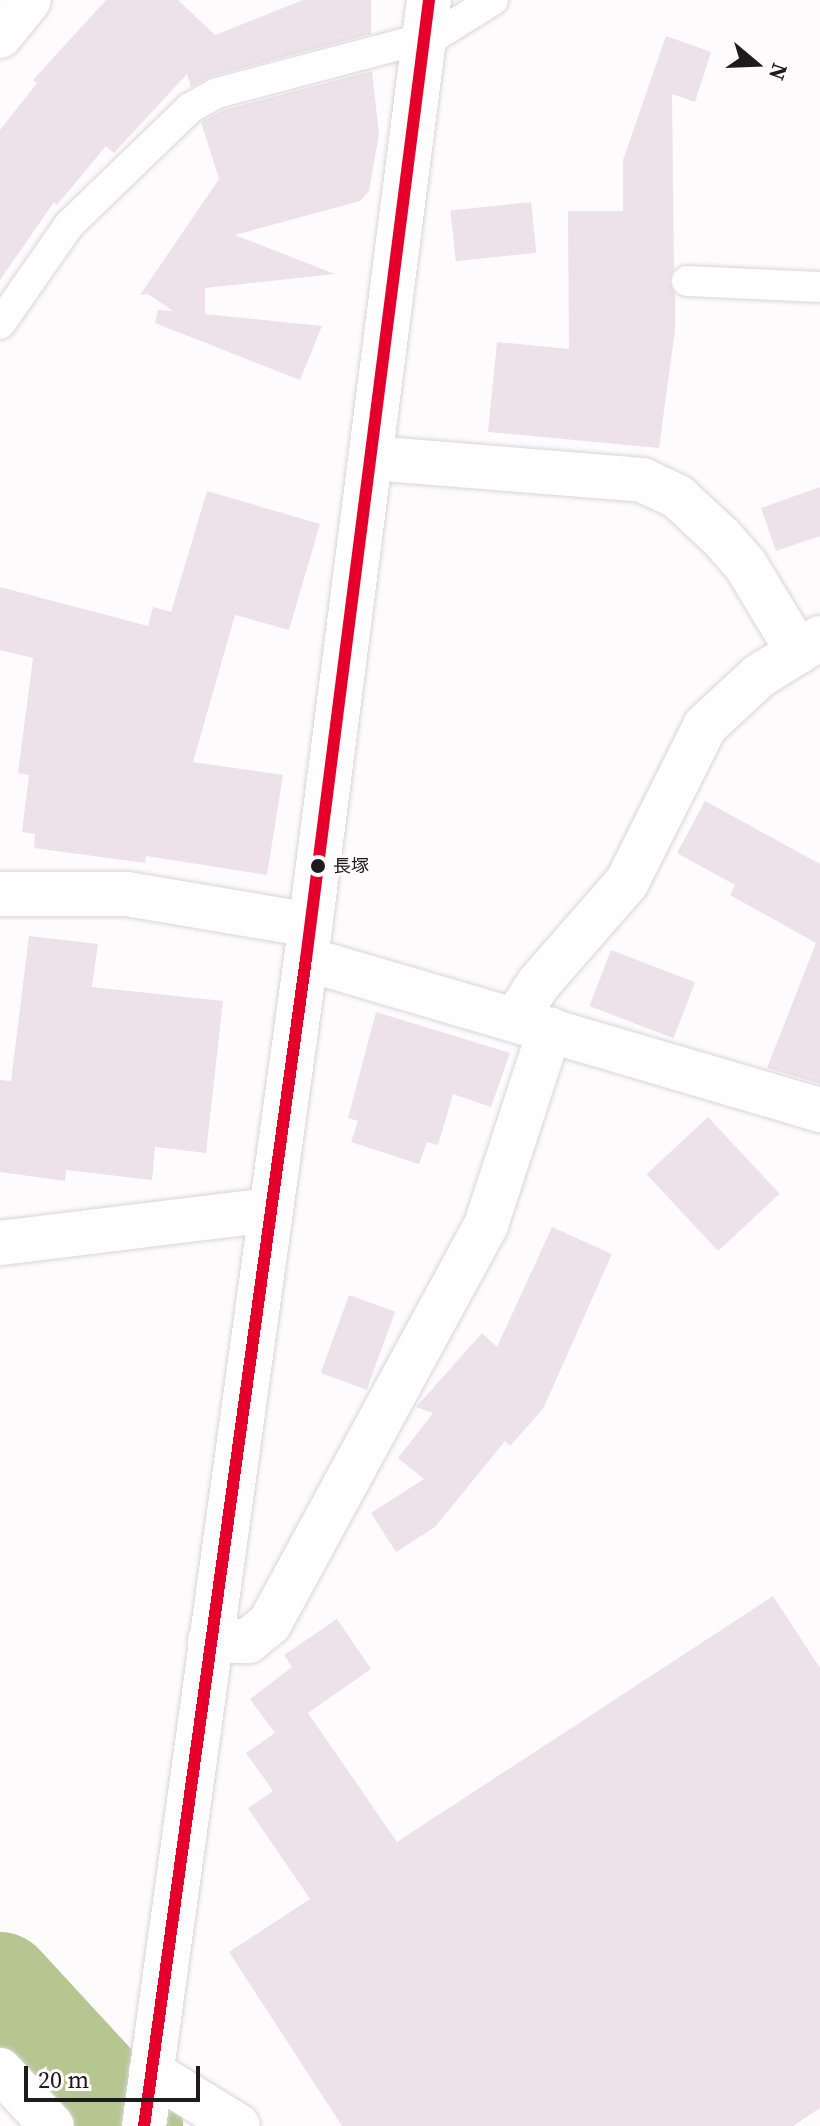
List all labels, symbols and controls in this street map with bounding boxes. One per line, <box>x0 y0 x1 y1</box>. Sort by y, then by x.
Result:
north arrow <box>716 24 796 104</box>
text: N <box>762 59 795 84</box>
place label: 長塚 <box>333 855 369 877</box>
marker: 長塚 <box>310 858 326 874</box>
scale bar <box>28 2050 204 2100</box>
text: 20 m <box>38 2063 89 2096</box>

